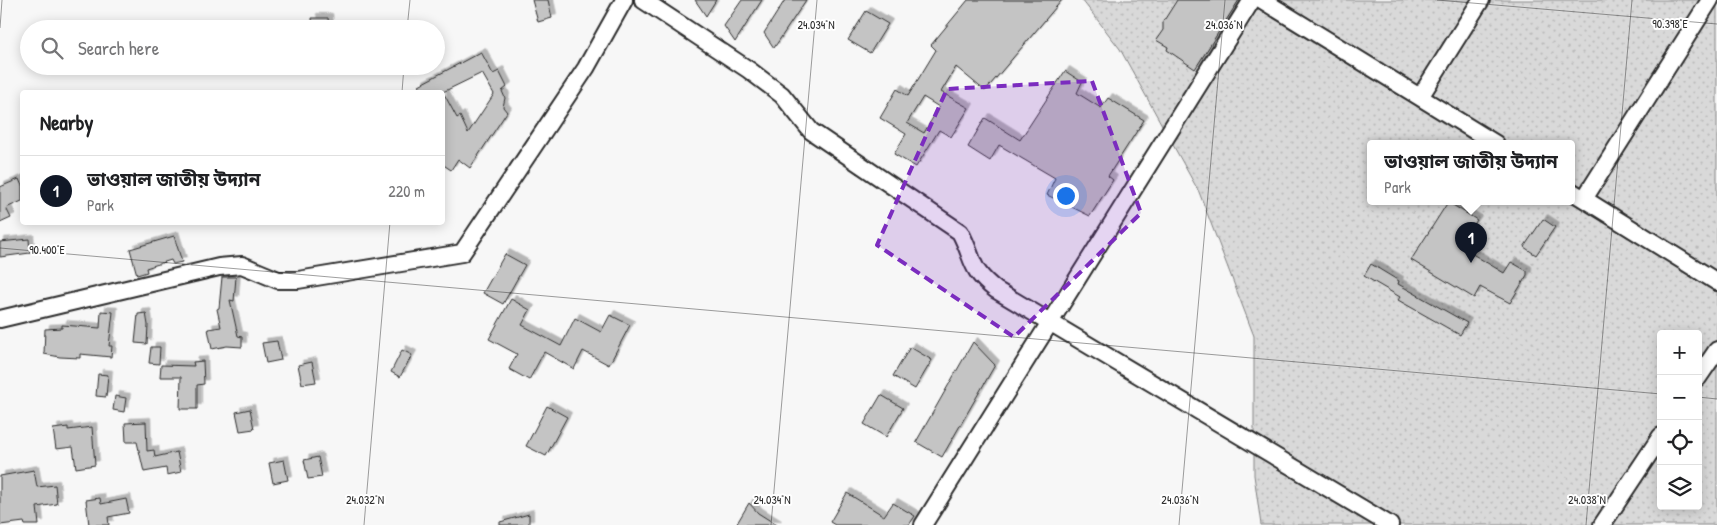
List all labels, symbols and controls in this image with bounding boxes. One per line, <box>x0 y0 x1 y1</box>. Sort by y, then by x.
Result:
text: 90.398°E <box>1652 15 1688 32</box>
text: 24.034°N <box>797 16 835 33</box>
text: 24.036°N <box>1205 16 1243 33</box>
search box <box>20 20 445 75</box>
icon: search <box>38 34 66 62</box>
text: Search here <box>78 35 159 61</box>
text: Nearby <box>40 108 93 137</box>
popup <box>1367 140 1575 205</box>
text: ভাওয়াল জাতীয় উদ্যান <box>1384 148 1558 174</box>
text: ভাওয়াল জাতীয় উদ্যান <box>87 166 261 192</box>
text: Park <box>1384 176 1411 198</box>
text: 1 <box>53 180 59 202</box>
text: 220 m <box>388 180 425 202</box>
your location <box>1053 183 1079 209</box>
text: Park <box>87 194 114 216</box>
pin: 1 <box>1455 222 1487 263</box>
text: 90.400°E <box>29 241 66 258</box>
map controls <box>1657 330 1702 510</box>
button: + <box>1657 330 1702 375</box>
button: − <box>1657 375 1702 420</box>
button: locate <box>1657 420 1702 465</box>
button: layers <box>1657 465 1702 510</box>
text: 24.032°N <box>346 491 384 508</box>
text: 24.034°N <box>753 491 791 508</box>
text: 24.036°N <box>1161 491 1199 508</box>
text: 24.038°N <box>1568 491 1606 508</box>

